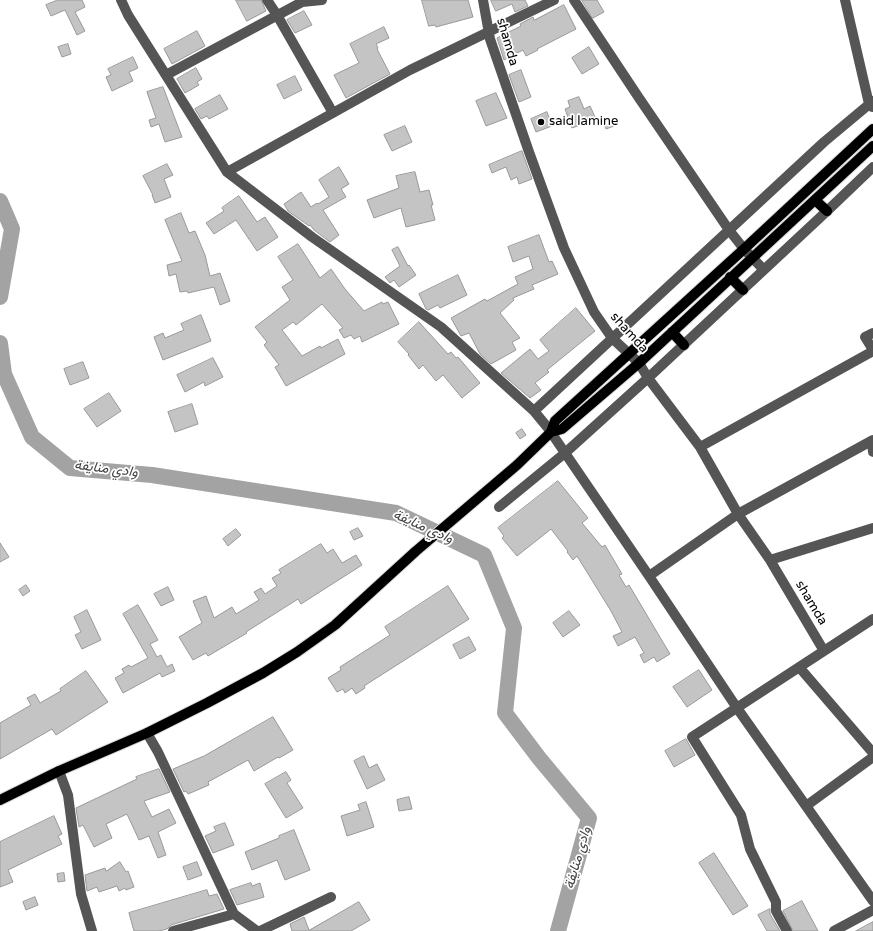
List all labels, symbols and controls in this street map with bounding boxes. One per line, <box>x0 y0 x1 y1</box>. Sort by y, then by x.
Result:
street label: shamda <box>493 16 521 68</box>
place label: said lamine <box>549 114 618 130</box>
marker: said lamine <box>536 117 546 127</box>
street label: shamda <box>607 310 651 356</box>
water label: وادي منايفة <box>73 457 139 481</box>
water label: وادي منايفة <box>390 506 456 548</box>
street label: shamda <box>792 578 830 628</box>
water label: وادي منايفة <box>561 825 595 891</box>

